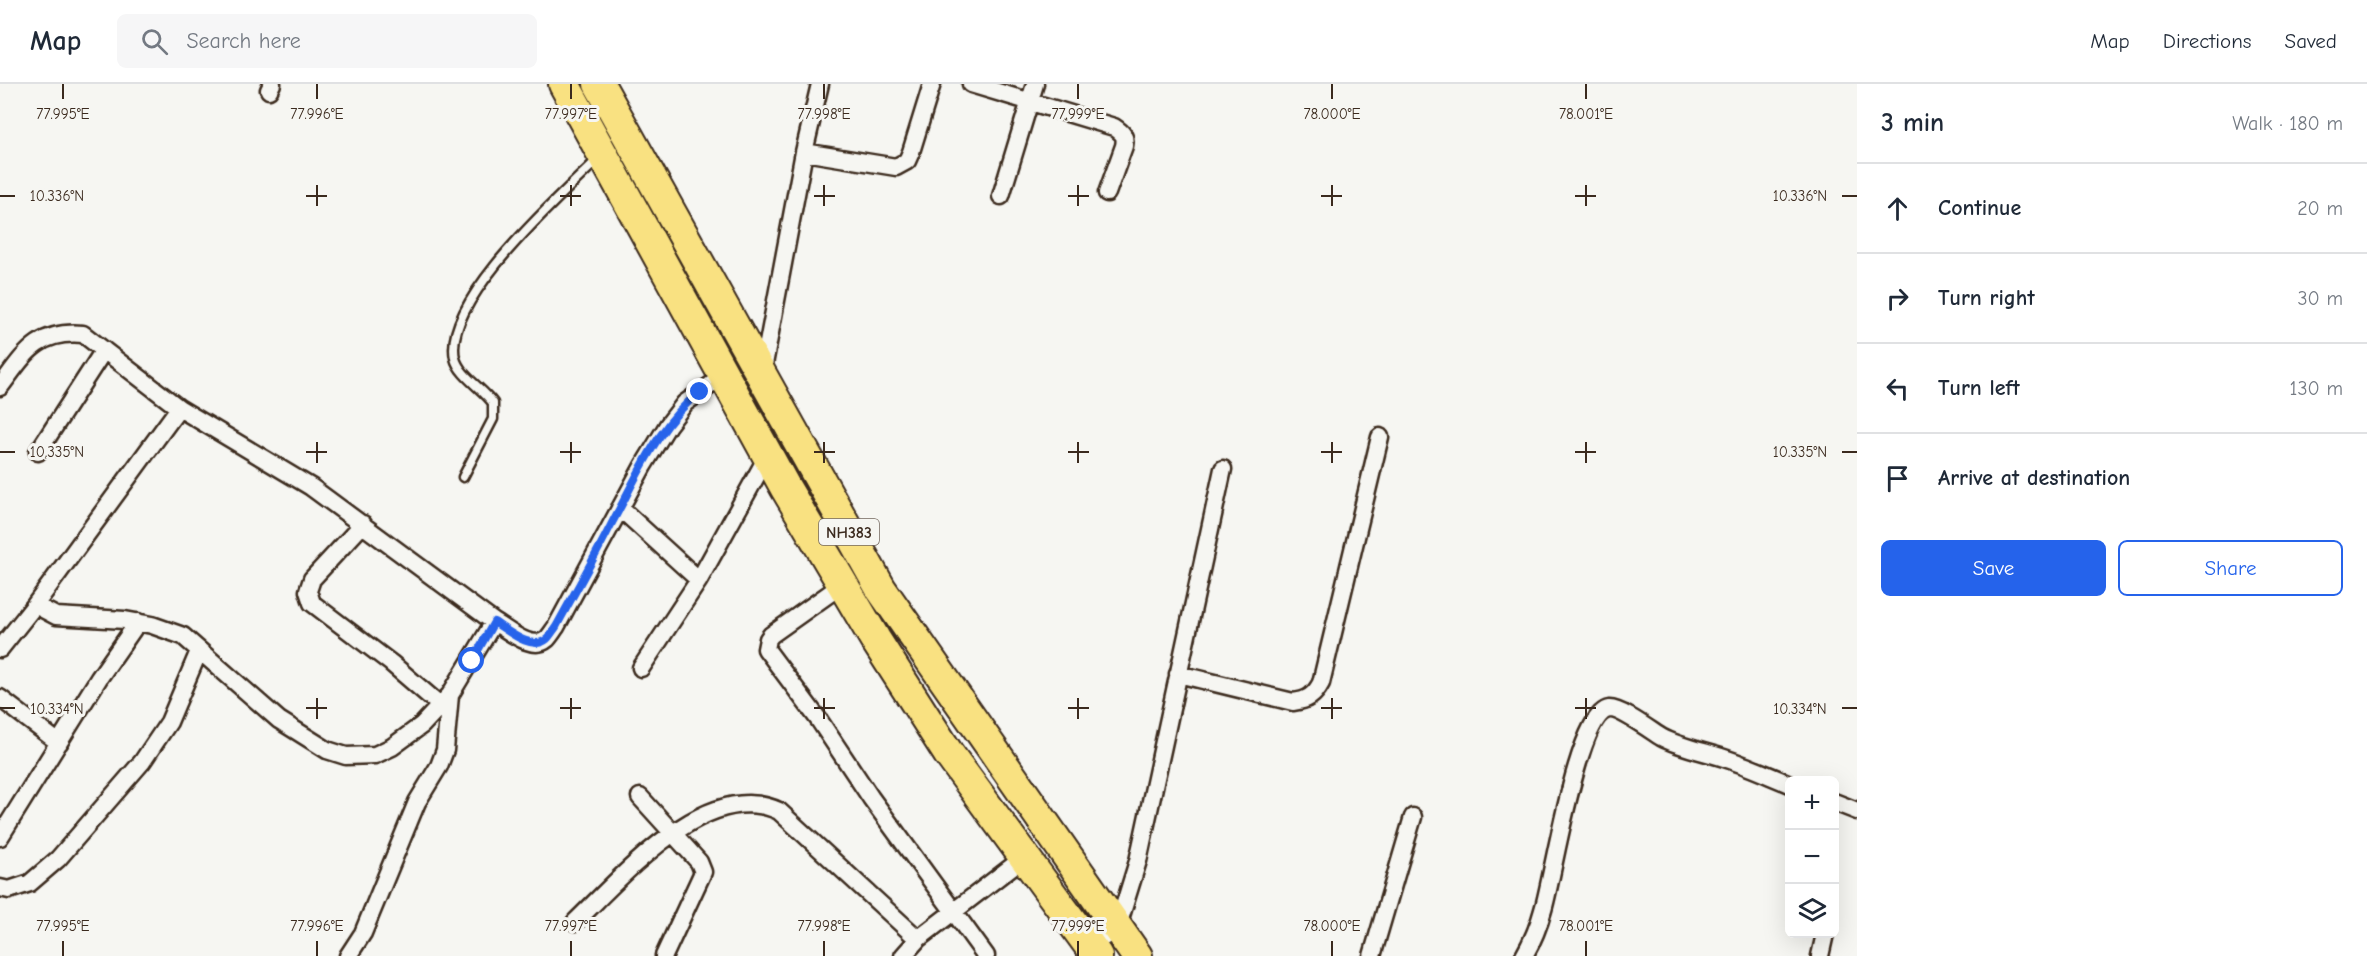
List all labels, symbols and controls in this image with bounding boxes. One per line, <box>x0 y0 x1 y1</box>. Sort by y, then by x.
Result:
search box <box>117 14 537 68</box>
text: Map <box>30 25 81 57</box>
icon: search <box>138 25 171 58</box>
text: Search here <box>186 28 301 54</box>
text: Map <box>2090 29 2130 53</box>
text: Directions <box>2163 29 2252 53</box>
text: Saved <box>2285 29 2337 53</box>
text: 77.995°E <box>36 105 90 123</box>
text: 77.996°E <box>290 105 344 123</box>
text: 77.997°E <box>545 105 597 123</box>
text: 77.998°E <box>798 105 850 123</box>
text: 77.999°E <box>1051 105 1105 123</box>
text: 78.000°E <box>1303 105 1361 123</box>
text: 78.001°E <box>1559 105 1613 123</box>
text: 3 min <box>1881 108 1944 138</box>
text: Walk · 180 m <box>2232 112 2343 135</box>
text: 10.336°N <box>30 187 84 205</box>
text: 10.336°N <box>1773 187 1827 205</box>
icon: ahead <box>1881 192 1914 225</box>
text: Continue <box>1938 195 2021 221</box>
text: 20 m <box>2297 197 2343 220</box>
icon: right <box>1881 282 1914 315</box>
text: Turn right <box>1938 285 2035 311</box>
text: 30 m <box>2297 287 2343 310</box>
icon: left <box>1881 372 1914 405</box>
text: Turn left <box>1938 375 2020 401</box>
text: 130 m <box>2290 377 2343 400</box>
route end <box>686 378 712 404</box>
text: 10.335°N <box>30 443 84 461</box>
text: 10.335°N <box>1773 443 1827 461</box>
icon: arrive <box>1881 462 1914 495</box>
text: Arrive at destination <box>1938 465 2130 491</box>
road number: NH383 <box>819 519 879 545</box>
button: Save <box>1881 540 2106 596</box>
button: Share <box>2118 540 2343 596</box>
route start <box>458 647 484 673</box>
text: 10.334°N <box>30 700 84 718</box>
text: 10.334°N <box>1773 700 1827 718</box>
map controls <box>1785 776 1839 938</box>
button: + <box>1785 776 1839 830</box>
button: − <box>1785 830 1839 884</box>
button: layers <box>1785 884 1839 938</box>
text: 77.995°E <box>36 917 90 935</box>
text: 77.996°E <box>290 917 344 935</box>
text: 77.997°E <box>545 917 597 935</box>
text: 77.998°E <box>798 917 850 935</box>
text: 77.999°E <box>1051 917 1105 935</box>
text: 78.000°E <box>1303 917 1361 935</box>
text: 78.001°E <box>1559 917 1613 935</box>

